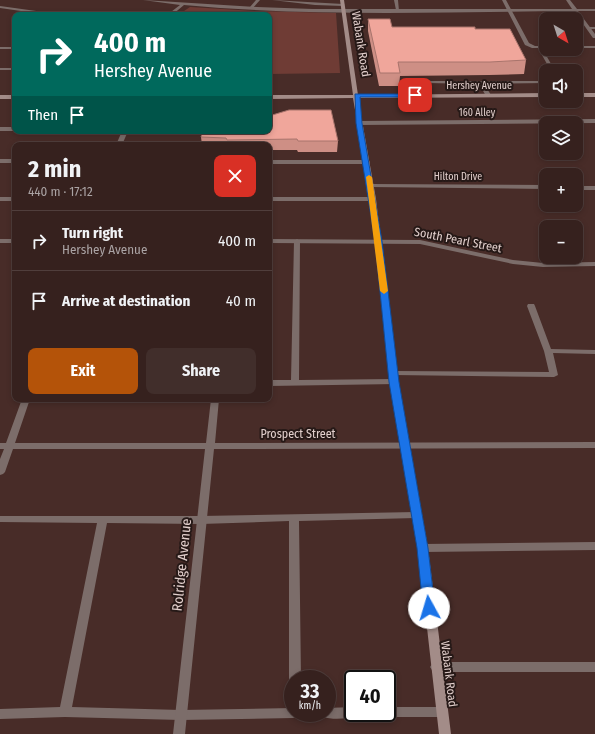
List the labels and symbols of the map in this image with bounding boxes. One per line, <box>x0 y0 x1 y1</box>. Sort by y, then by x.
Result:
street label: Wabank Road <box>349 10 373 78</box>
north arrow <box>539 12 583 56</box>
pin <box>398 78 432 112</box>
street label: Hershey Avenue <box>446 80 512 92</box>
street label: 160 Alley <box>459 107 496 119</box>
street label: Hilton Drive <box>434 171 482 183</box>
street label: South Pearl Street <box>413 225 503 255</box>
street label: Prospect Street <box>260 427 336 441</box>
street label: Rolridge Avenue <box>169 518 195 612</box>
position arrow <box>408 587 450 629</box>
street label: Wabank Road <box>438 640 460 708</box>
speed limit sign: 40 <box>344 670 396 722</box>

